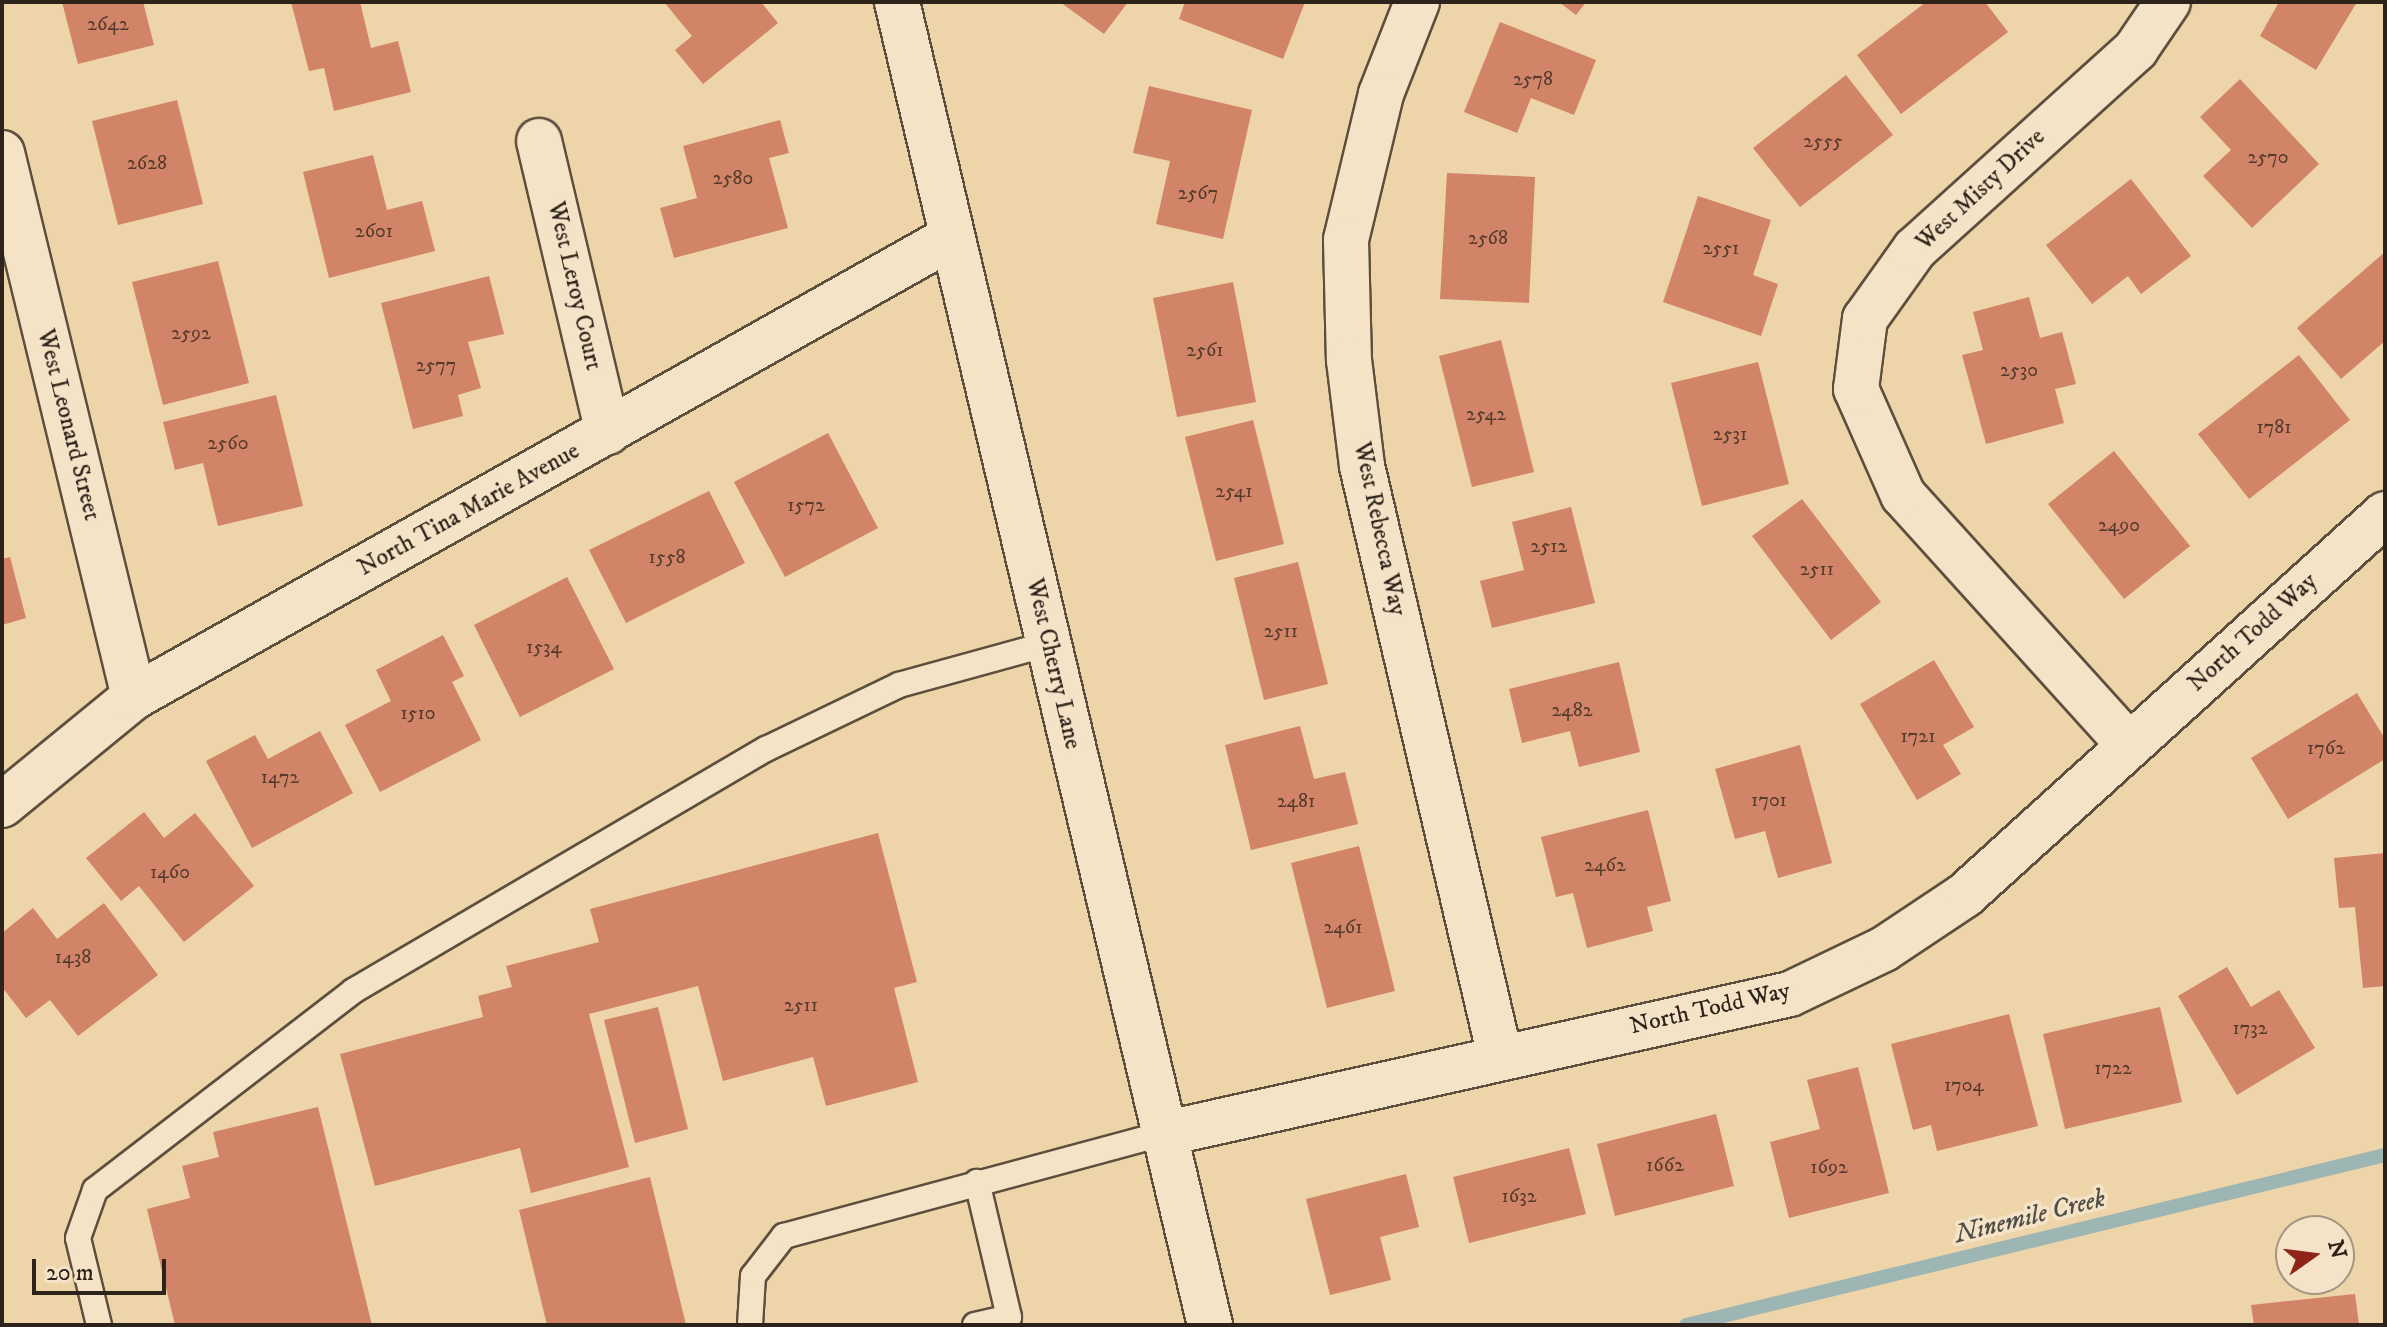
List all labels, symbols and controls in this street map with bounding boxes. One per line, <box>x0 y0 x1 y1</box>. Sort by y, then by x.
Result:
house number: 2642 <box>87 12 129 36</box>
house number: 2578 <box>1513 67 1553 91</box>
street label: West Misty Drive <box>1911 123 2051 257</box>
house number: 2555 <box>1803 129 1843 153</box>
house number: 2570 <box>2248 145 2288 169</box>
house number: 2628 <box>127 151 167 175</box>
house number: 2580 <box>713 166 753 190</box>
house number: 2567 <box>1178 181 1218 205</box>
street label: West Leroy Court <box>541 199 607 373</box>
house number: 2601 <box>355 219 393 243</box>
house number: 2568 <box>1468 226 1508 250</box>
house number: 2551 <box>1703 236 1739 260</box>
house number: 2592 <box>171 321 211 345</box>
street label: West Leonard Street <box>30 326 106 524</box>
house number: 2561 <box>1186 338 1224 362</box>
house number: 2577 <box>416 353 456 377</box>
house number: 2530 <box>2000 358 2038 382</box>
house number: 2542 <box>1466 402 1506 426</box>
house number: 1781 <box>2256 415 2292 439</box>
house number: 2531 <box>1713 422 1747 446</box>
house number: 2560 <box>208 431 248 455</box>
street label: North Tina Marie Avenue <box>353 437 585 583</box>
street label: West Rebecca Way <box>1347 440 1411 618</box>
house number: 2541 <box>1215 479 1253 503</box>
house number: 1572 <box>787 493 825 517</box>
house number: 2490 <box>2098 513 2140 537</box>
house number: 2512 <box>1531 534 1567 558</box>
house number: 1558 <box>648 545 686 569</box>
house number: 2511 <box>1800 557 1834 581</box>
street label: North Todd Way <box>2183 568 2323 698</box>
street label: West Cherry Lane <box>1019 576 1087 752</box>
house number: 2511 <box>1264 619 1298 643</box>
house number: 1534 <box>526 635 562 659</box>
house number: 2482 <box>1551 698 1593 722</box>
house number: 1510 <box>400 701 436 725</box>
house number: 1721 <box>1900 724 1936 748</box>
house number: 1762 <box>2307 736 2345 760</box>
house number: 1472 <box>261 765 299 789</box>
house number: 1701 <box>1751 788 1787 812</box>
house number: 2481 <box>1277 789 1315 813</box>
house number: 2462 <box>1584 853 1626 877</box>
house number: 1460 <box>150 860 190 884</box>
house number: 2461 <box>1324 915 1362 939</box>
house number: 1438 <box>55 945 91 969</box>
street label: North Todd Way <box>1627 977 1793 1041</box>
house number: 2511 <box>784 993 818 1017</box>
house number: 1732 <box>2232 1016 2268 1040</box>
house number: 1722 <box>2094 1056 2132 1080</box>
house number: 1704 <box>1944 1073 1984 1097</box>
house number: 1662 <box>1646 1153 1684 1177</box>
house number: 1692 <box>1810 1155 1848 1179</box>
water label: Ninemile Creek <box>1951 1183 2109 1251</box>
house number: 1632 <box>1502 1184 1536 1208</box>
north arrow <box>2275 1215 2355 1295</box>
text: N <box>2322 1238 2352 1262</box>
scale bar <box>36 1243 170 1293</box>
text: 20 m <box>46 1258 94 1288</box>

